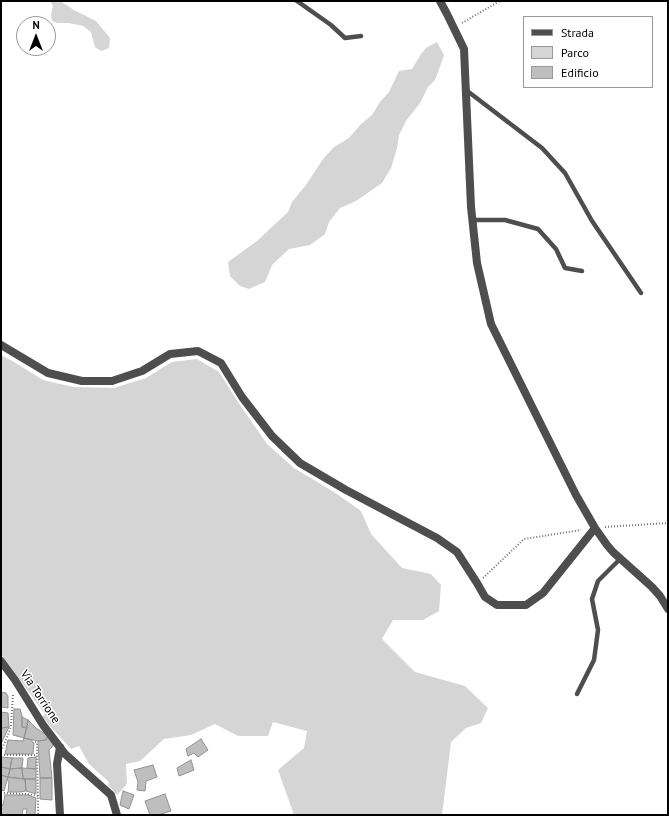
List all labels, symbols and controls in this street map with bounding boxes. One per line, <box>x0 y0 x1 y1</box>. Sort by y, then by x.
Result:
north arrow <box>16 16 56 56</box>
legend <box>523 16 653 88</box>
text: N <box>32 18 40 32</box>
text: Strada <box>561 25 594 40</box>
text: Parco <box>561 45 589 60</box>
text: Edificio <box>561 65 599 80</box>
street label: Via Torrione <box>17 668 63 726</box>

